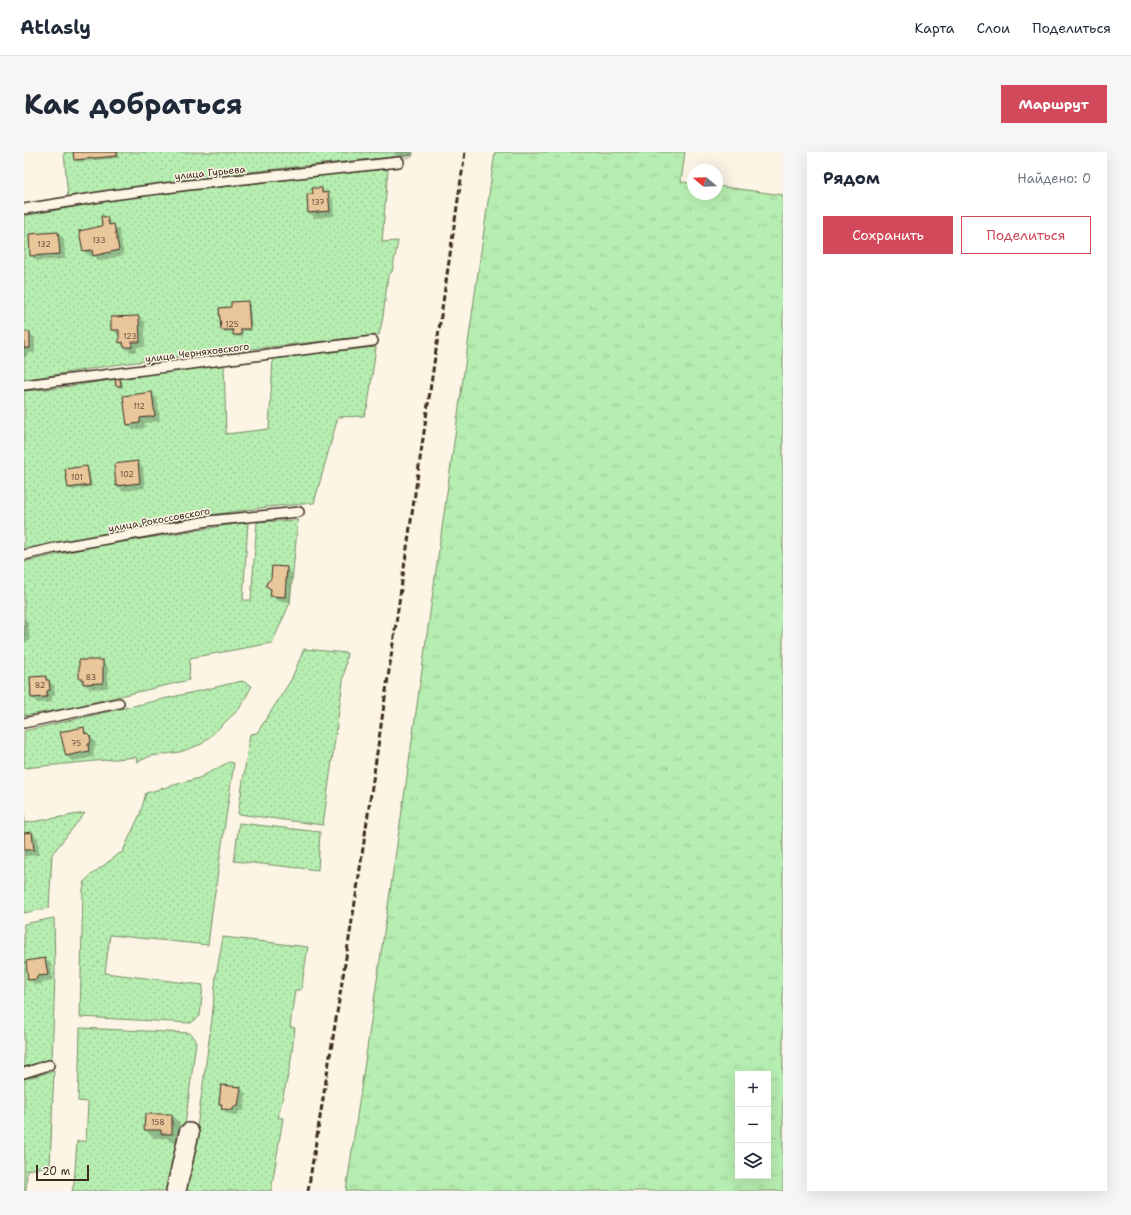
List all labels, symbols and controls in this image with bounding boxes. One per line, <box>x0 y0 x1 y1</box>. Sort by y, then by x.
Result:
text: Atlasly <box>20 15 91 40</box>
text: Карта <box>914 19 955 37</box>
text: Слои <box>977 19 1010 37</box>
text: Поделиться <box>1032 19 1111 37</box>
text: Как добраться <box>24 85 243 123</box>
button: Маршрут <box>1001 85 1107 123</box>
street label: улица Гурьева <box>174 162 247 183</box>
north arrow <box>687 164 723 200</box>
text: Рядом <box>823 167 880 189</box>
text: Найдено: 0 <box>1017 170 1091 187</box>
house number: 137 <box>311 197 325 208</box>
button: Сохранить <box>823 216 953 254</box>
button: Поделиться <box>961 216 1091 254</box>
house number: 133 <box>92 235 106 246</box>
house number: 132 <box>37 239 51 250</box>
house number: 125 <box>225 319 239 330</box>
house number: 123 <box>123 331 137 342</box>
street label: улица Черняховского <box>144 340 250 365</box>
house number: 112 <box>133 401 145 412</box>
house number: 102 <box>120 469 134 480</box>
house number: 101 <box>71 472 83 483</box>
street label: улица Рокоссовского <box>107 504 211 535</box>
house number: 83 <box>86 672 96 683</box>
house number: 82 <box>35 680 46 691</box>
house number: 75 <box>71 738 81 749</box>
map controls <box>735 1071 771 1179</box>
button: + <box>735 1071 771 1107</box>
button: − <box>735 1107 771 1143</box>
house number: 158 <box>151 1117 165 1128</box>
button: layers <box>735 1143 771 1179</box>
scale bar <box>36 1163 89 1182</box>
text: 20 m <box>42 1164 70 1179</box>

